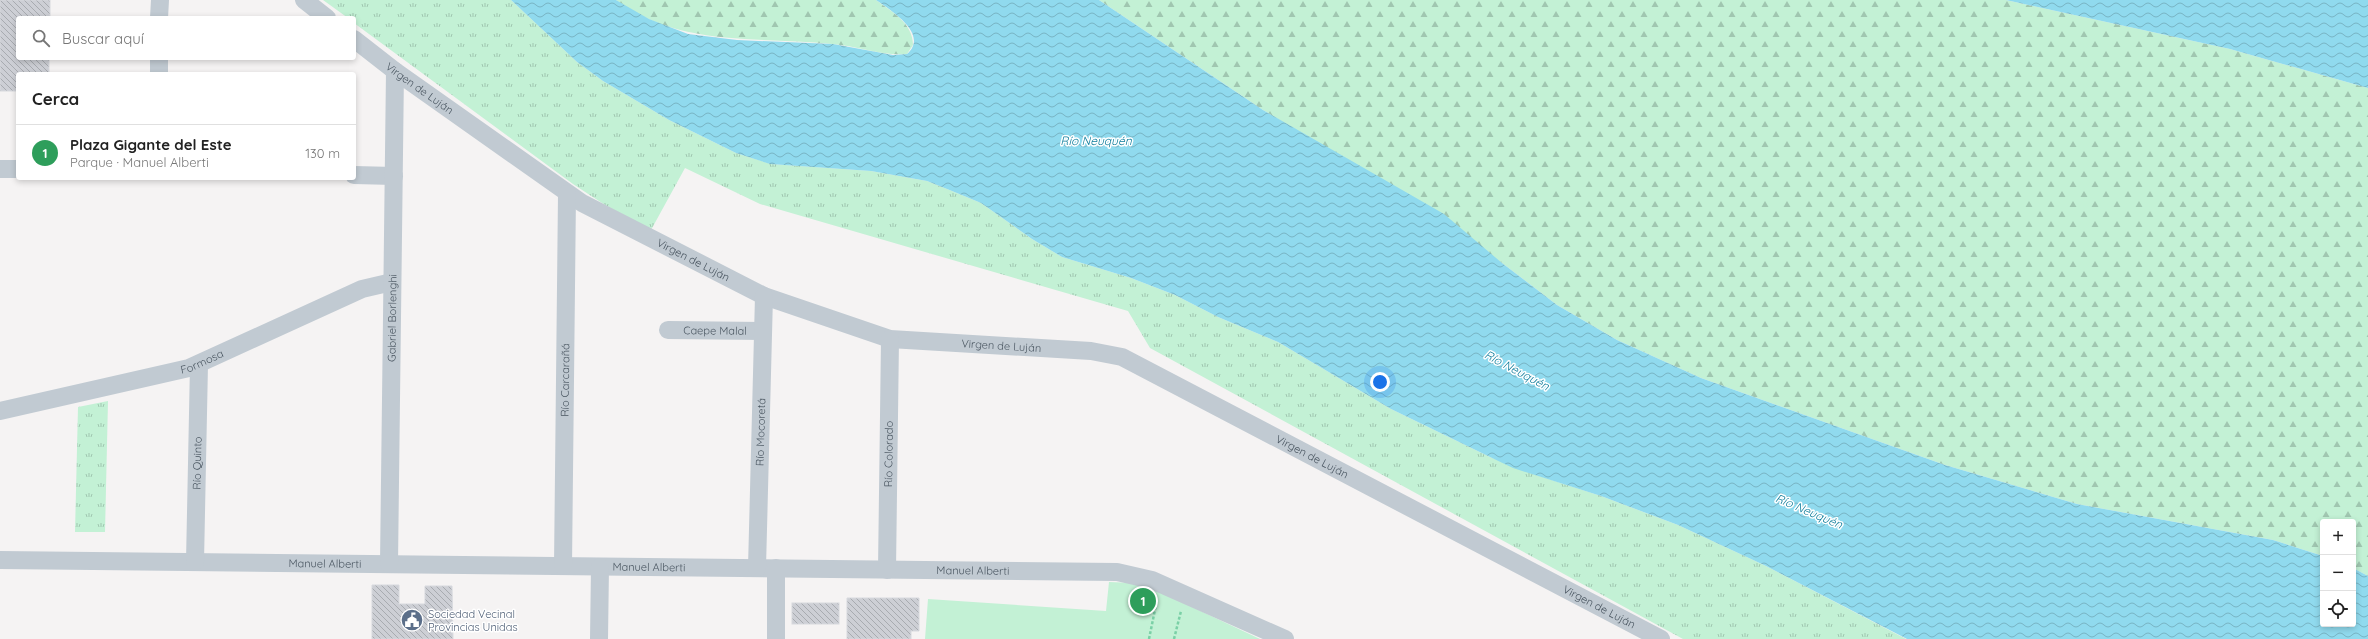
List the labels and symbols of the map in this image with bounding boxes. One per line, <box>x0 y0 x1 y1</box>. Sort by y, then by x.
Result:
street label: Virgen de Luján <box>383 59 456 117</box>
water label: Río Neuquén <box>1060 133 1133 148</box>
street label: Virgen de Luján <box>655 235 732 284</box>
street label: Gabriel Borlenghi <box>384 274 400 362</box>
street label: Caepe Malal <box>683 323 747 338</box>
street label: Virgen de Luján <box>961 336 1042 355</box>
street label: Río Carcarañá <box>558 343 572 417</box>
street label: Formosa <box>179 346 226 377</box>
water label: Río Neuquén <box>1482 347 1553 394</box>
your location <box>1370 372 1390 392</box>
street label: Río Mocoretá <box>753 398 768 466</box>
street label: Río Colorado <box>881 420 896 487</box>
street label: Virgen de Luján <box>1273 432 1351 481</box>
street label: Río Quinto <box>189 436 205 490</box>
water label: Río Neuquén <box>1773 490 1846 532</box>
street label: Manuel Alberti <box>288 556 362 571</box>
street label: Manuel Alberti <box>612 560 686 574</box>
street label: Manuel Alberti <box>936 563 1010 578</box>
street label: Virgen de Luján <box>1561 582 1638 631</box>
pin: 1 <box>1130 586 1156 616</box>
public building icon: Sociedad Vecinal Provincias Unidas <box>399 607 425 633</box>
place label: Sociedad Vecinal Provincias Unidas <box>428 607 518 634</box>

